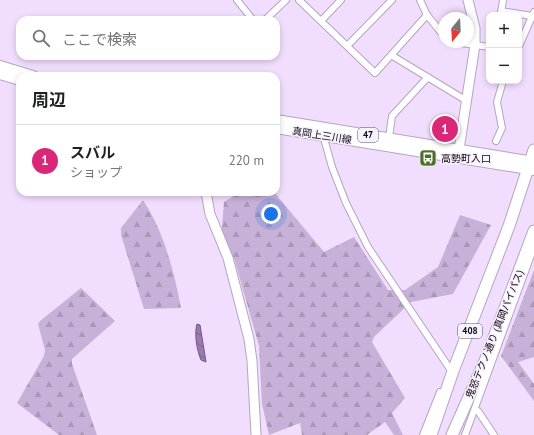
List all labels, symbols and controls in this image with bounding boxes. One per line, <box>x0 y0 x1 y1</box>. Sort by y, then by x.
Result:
north arrow <box>438 12 474 48</box>
map controls <box>486 12 522 84</box>
button: + <box>486 12 522 48</box>
search box <box>16 16 280 60</box>
icon: search <box>30 27 52 49</box>
text: ここで検索 <box>62 30 137 49</box>
button: − <box>486 48 522 84</box>
text: 周辺 <box>32 89 66 111</box>
pin: 1 <box>432 114 458 144</box>
street label: 真岡上三川線 <box>291 124 353 147</box>
road number: 47 <box>358 128 378 142</box>
text: スバル <box>70 143 115 162</box>
bus stop icon: 高勢町入口 <box>418 148 438 168</box>
text: 1 <box>41 152 49 169</box>
text: 220 m <box>229 152 264 169</box>
place label: 高勢町入口 <box>441 152 491 165</box>
text: ショップ <box>70 164 122 181</box>
your location <box>261 204 281 224</box>
street label: 鬼怒テクノ通り (真岡バイパス) <box>463 268 526 400</box>
road number: 408 <box>458 324 482 338</box>

